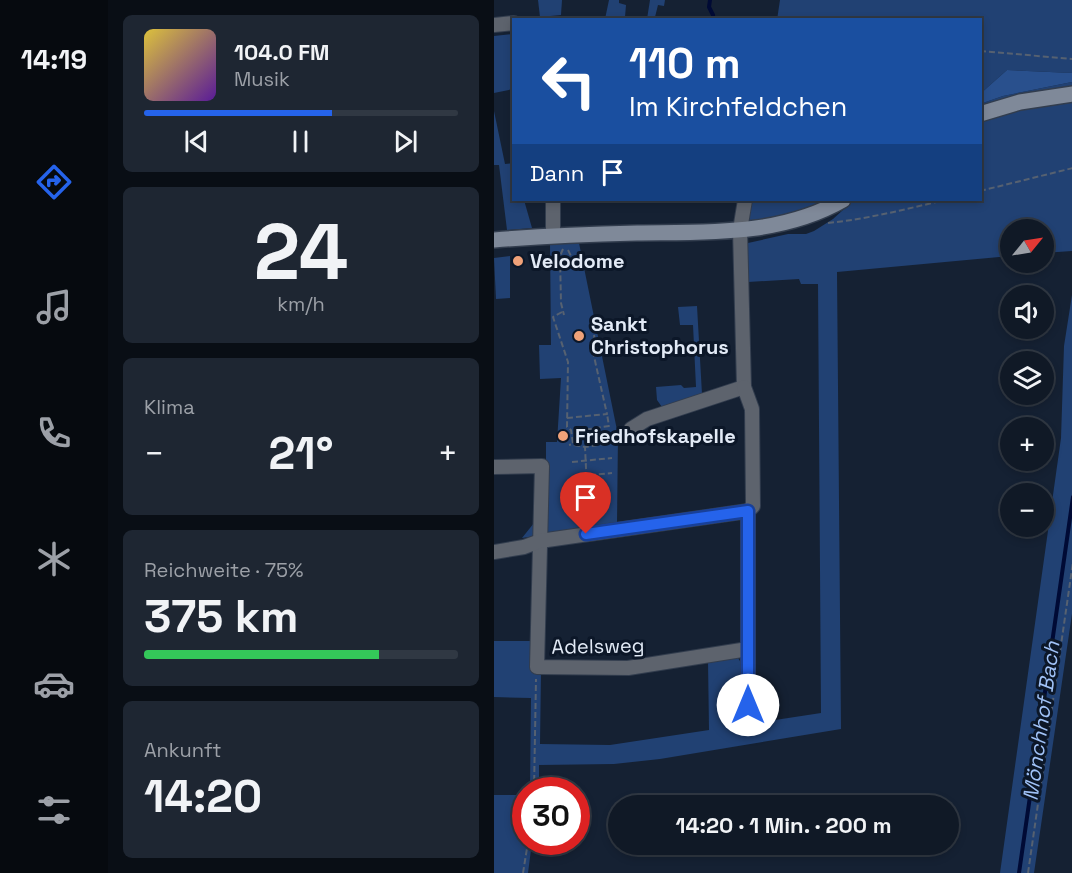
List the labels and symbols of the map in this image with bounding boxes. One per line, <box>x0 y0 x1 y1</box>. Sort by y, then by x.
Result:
north arrow <box>1000 219 1054 273</box>
place label: Velodome <box>530 248 624 274</box>
marker: Velodome <box>511 254 525 268</box>
place label: Sankt Christophorus <box>591 311 729 360</box>
marker: Sankt Christophorus <box>572 329 586 343</box>
place label: Friedhofskapelle <box>575 423 736 449</box>
marker: Friedhofskapelle <box>556 429 570 443</box>
pin <box>560 472 611 534</box>
street label: Adelsweg <box>551 632 645 660</box>
water label: Mönchhof Bach <box>1016 638 1066 802</box>
position arrow <box>716 673 780 737</box>
speed limit sign: 30 <box>512 777 590 855</box>

